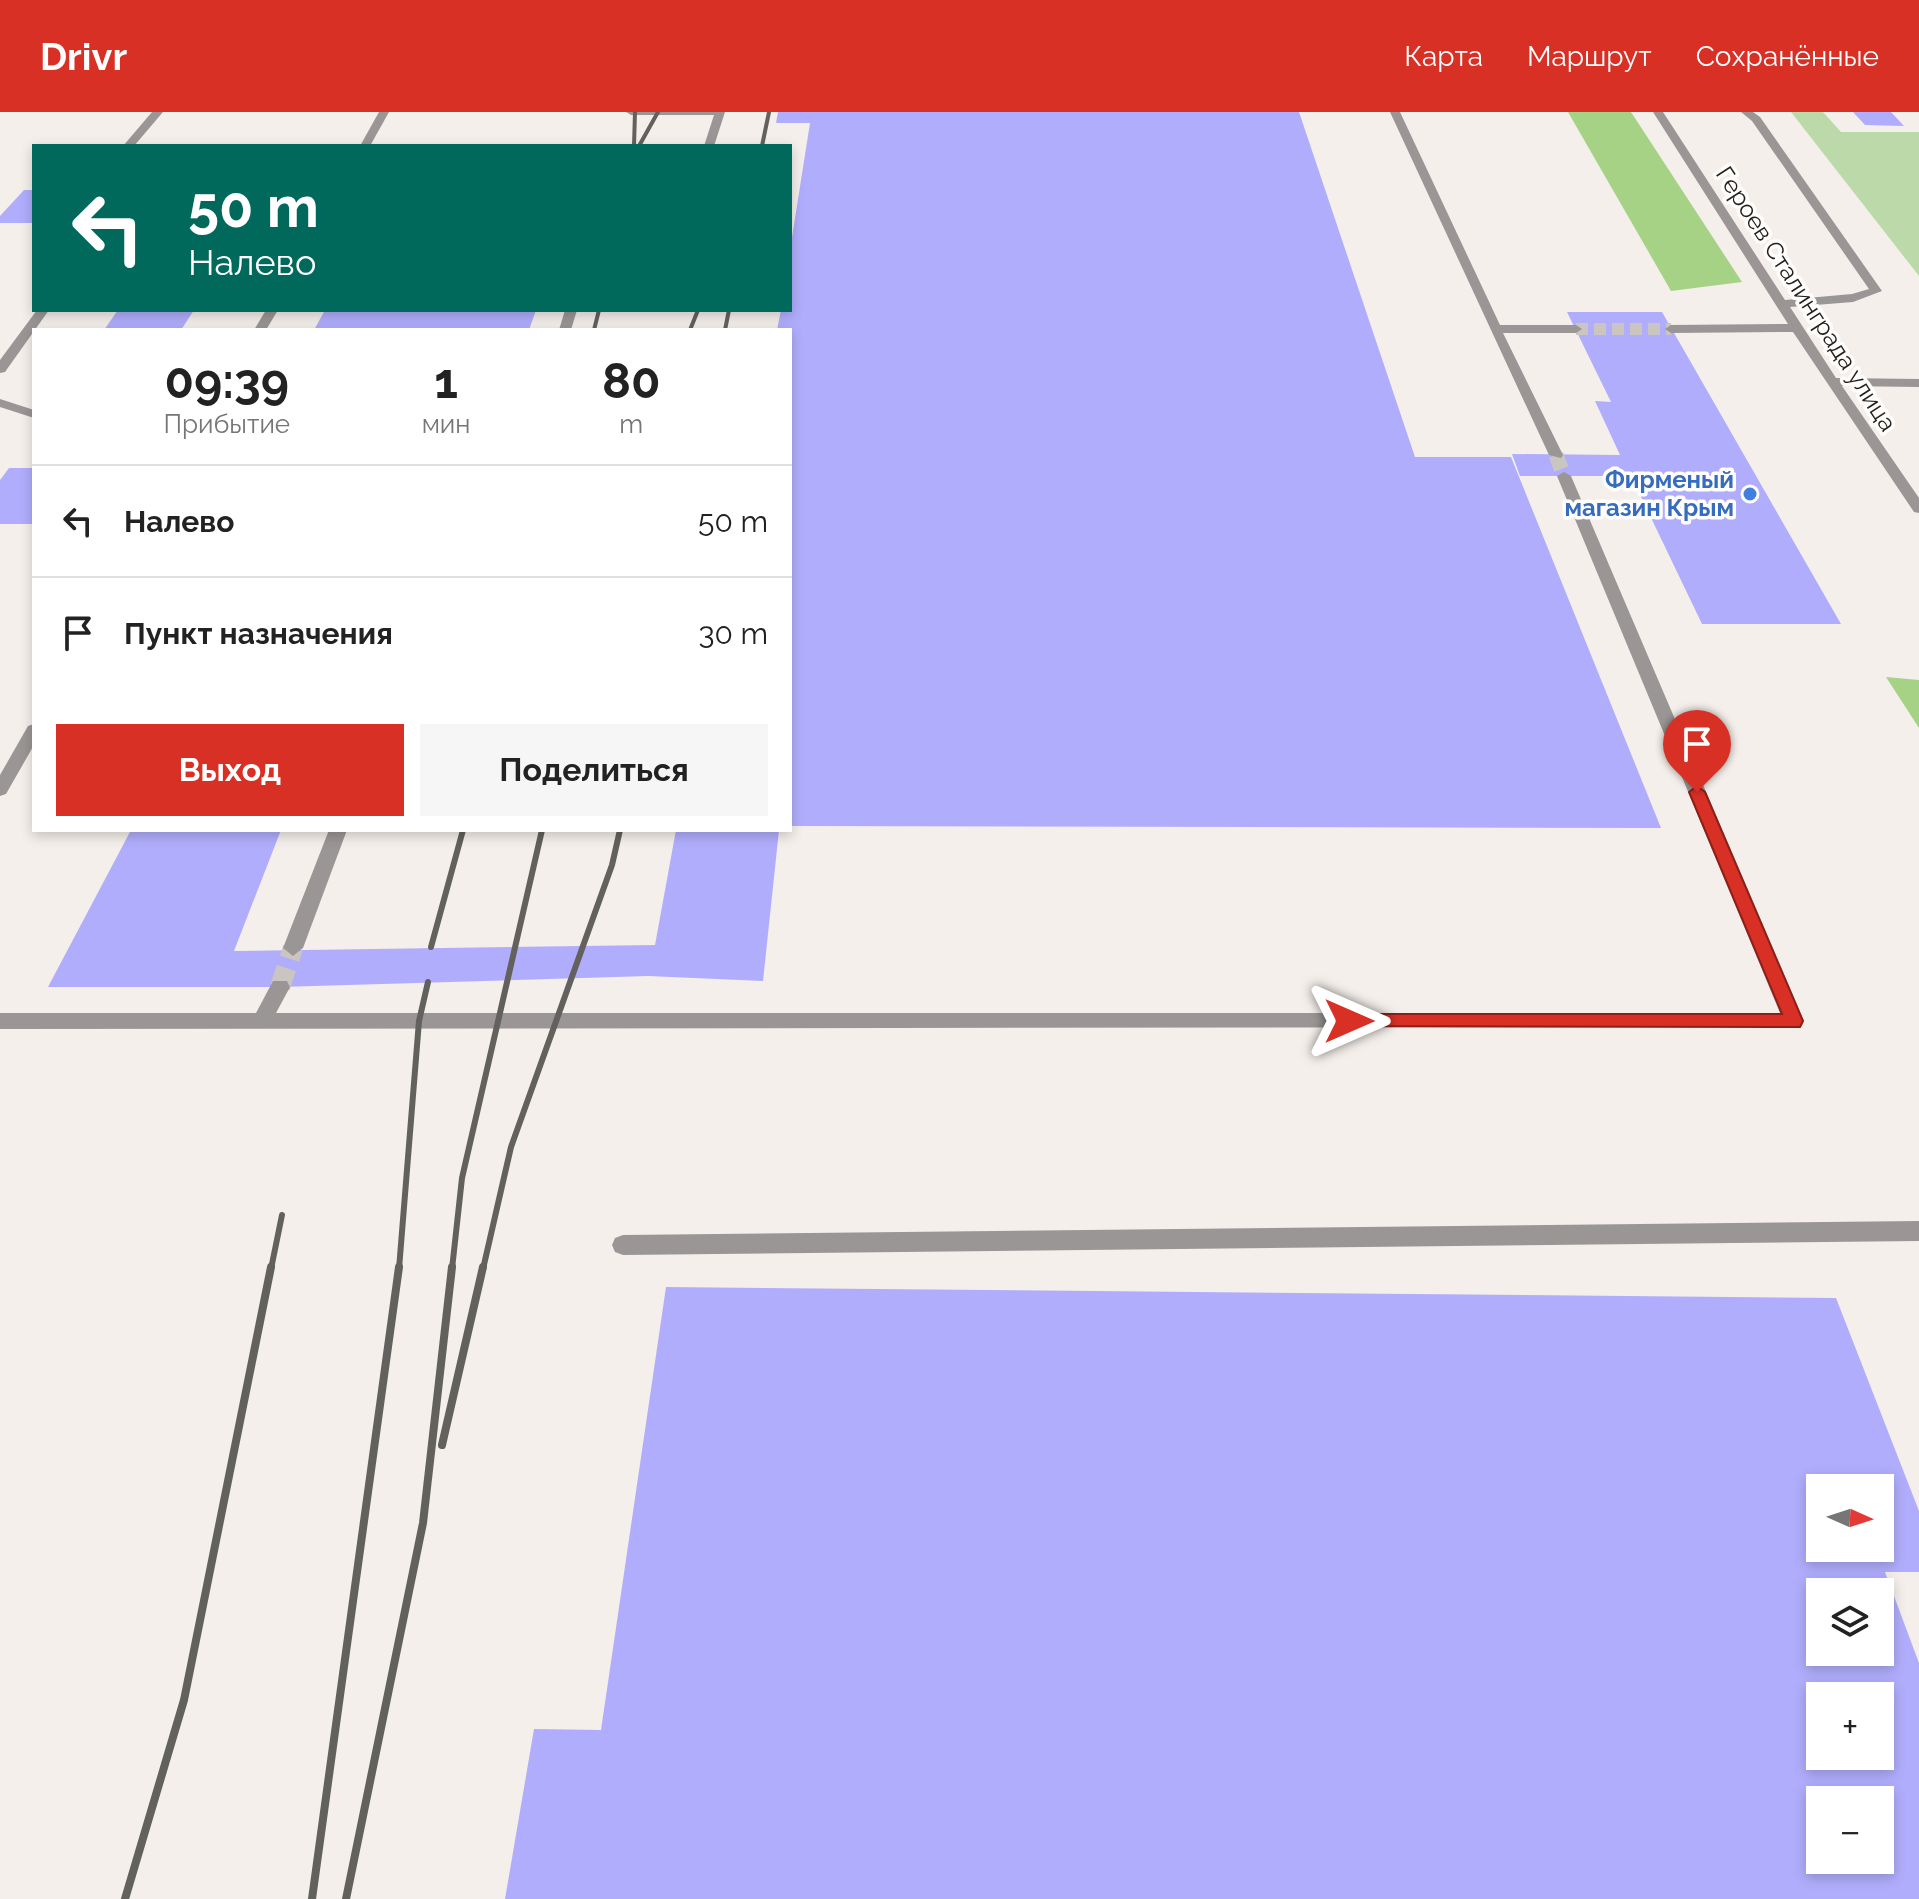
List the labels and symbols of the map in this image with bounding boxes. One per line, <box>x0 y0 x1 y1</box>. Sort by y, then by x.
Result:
street label: Героев Сталинграда улица <box>1710 161 1903 436</box>
place label: Фирменый магазин Крым <box>1564 465 1734 522</box>
marker: Фирменый магазин Крым <box>1741 485 1759 503</box>
pin <box>1663 710 1731 792</box>
position arrow <box>1307 979 1391 1063</box>
north arrow <box>1806 1474 1894 1562</box>

